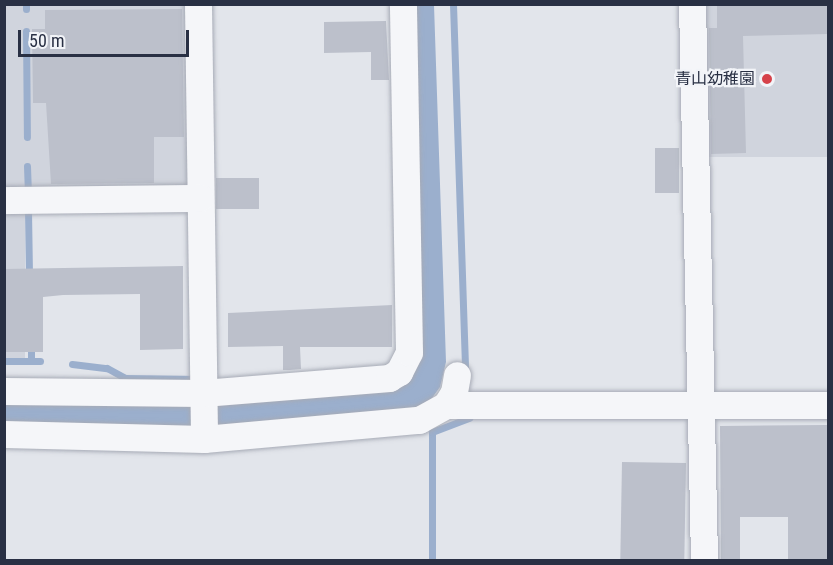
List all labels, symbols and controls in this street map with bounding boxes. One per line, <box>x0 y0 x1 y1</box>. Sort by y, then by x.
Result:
scale bar <box>21 18 192 56</box>
text: 50 m <box>29 30 64 51</box>
place label: 青山幼稚園 <box>675 69 755 89</box>
marker: 青山幼稚園 <box>760 72 774 86</box>

